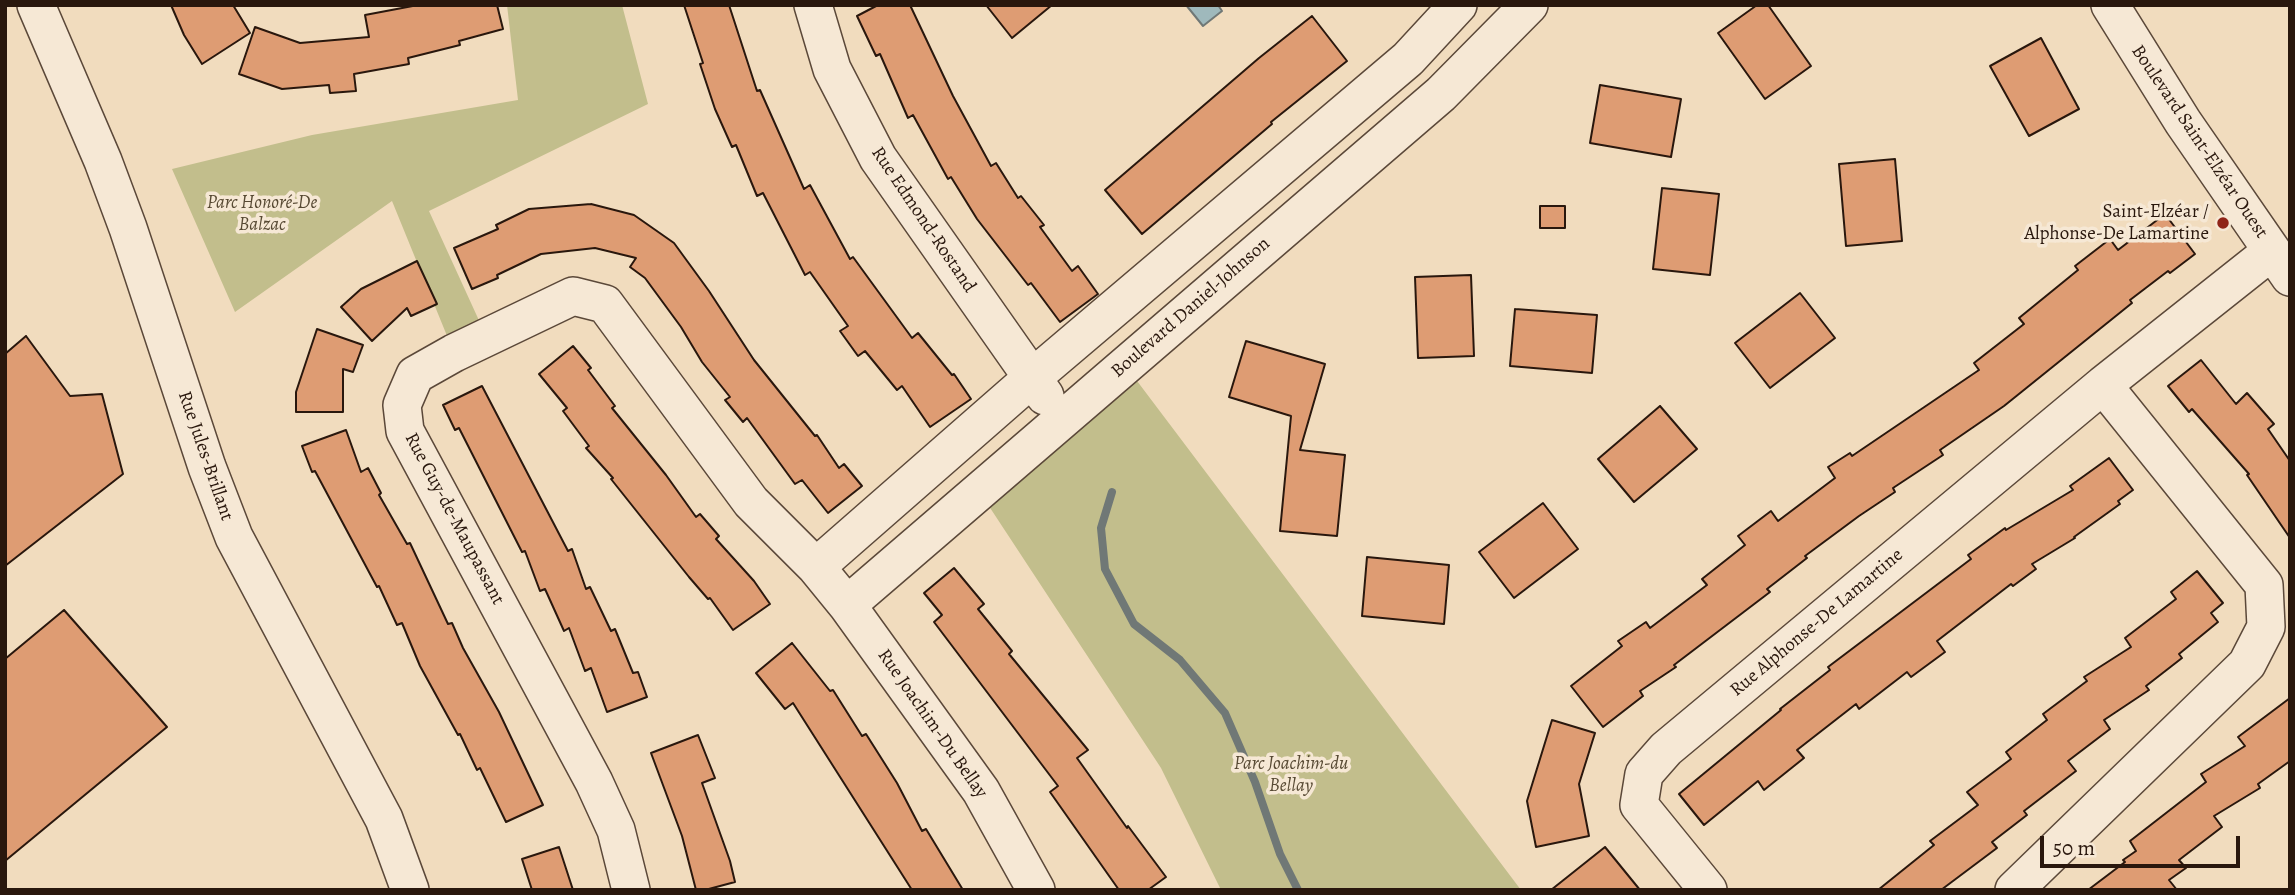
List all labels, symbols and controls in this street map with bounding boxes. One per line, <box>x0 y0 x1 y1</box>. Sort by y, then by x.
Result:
street label: Boulevard Saint-Elzéar Ouest <box>2126 41 2272 243</box>
street label: Rue Edmond-Rostand <box>866 143 980 297</box>
park label: Parc Honoré-De Balzac <box>207 192 317 236</box>
place label: Saint-Elzéar / Alphonse-De Lamartine <box>2024 201 2209 245</box>
marker: Saint-Elzéar / Alphonse-De Lamartine <box>2215 215 2231 231</box>
street label: Boulevard Daniel-Johnson <box>1107 233 1275 383</box>
street label: Rue Jules-Brillant <box>172 388 238 524</box>
street label: Rue Guy-de-Maupassant <box>399 429 509 609</box>
street label: Rue Alphonse-De Lamartine <box>1726 544 1908 702</box>
street label: Rue Joachim-Du Bellay <box>872 645 992 803</box>
park label: Parc Joachim-du Bellay <box>1234 753 1348 797</box>
scale bar <box>2043 822 2242 866</box>
text: 50 m <box>2053 834 2095 862</box>

